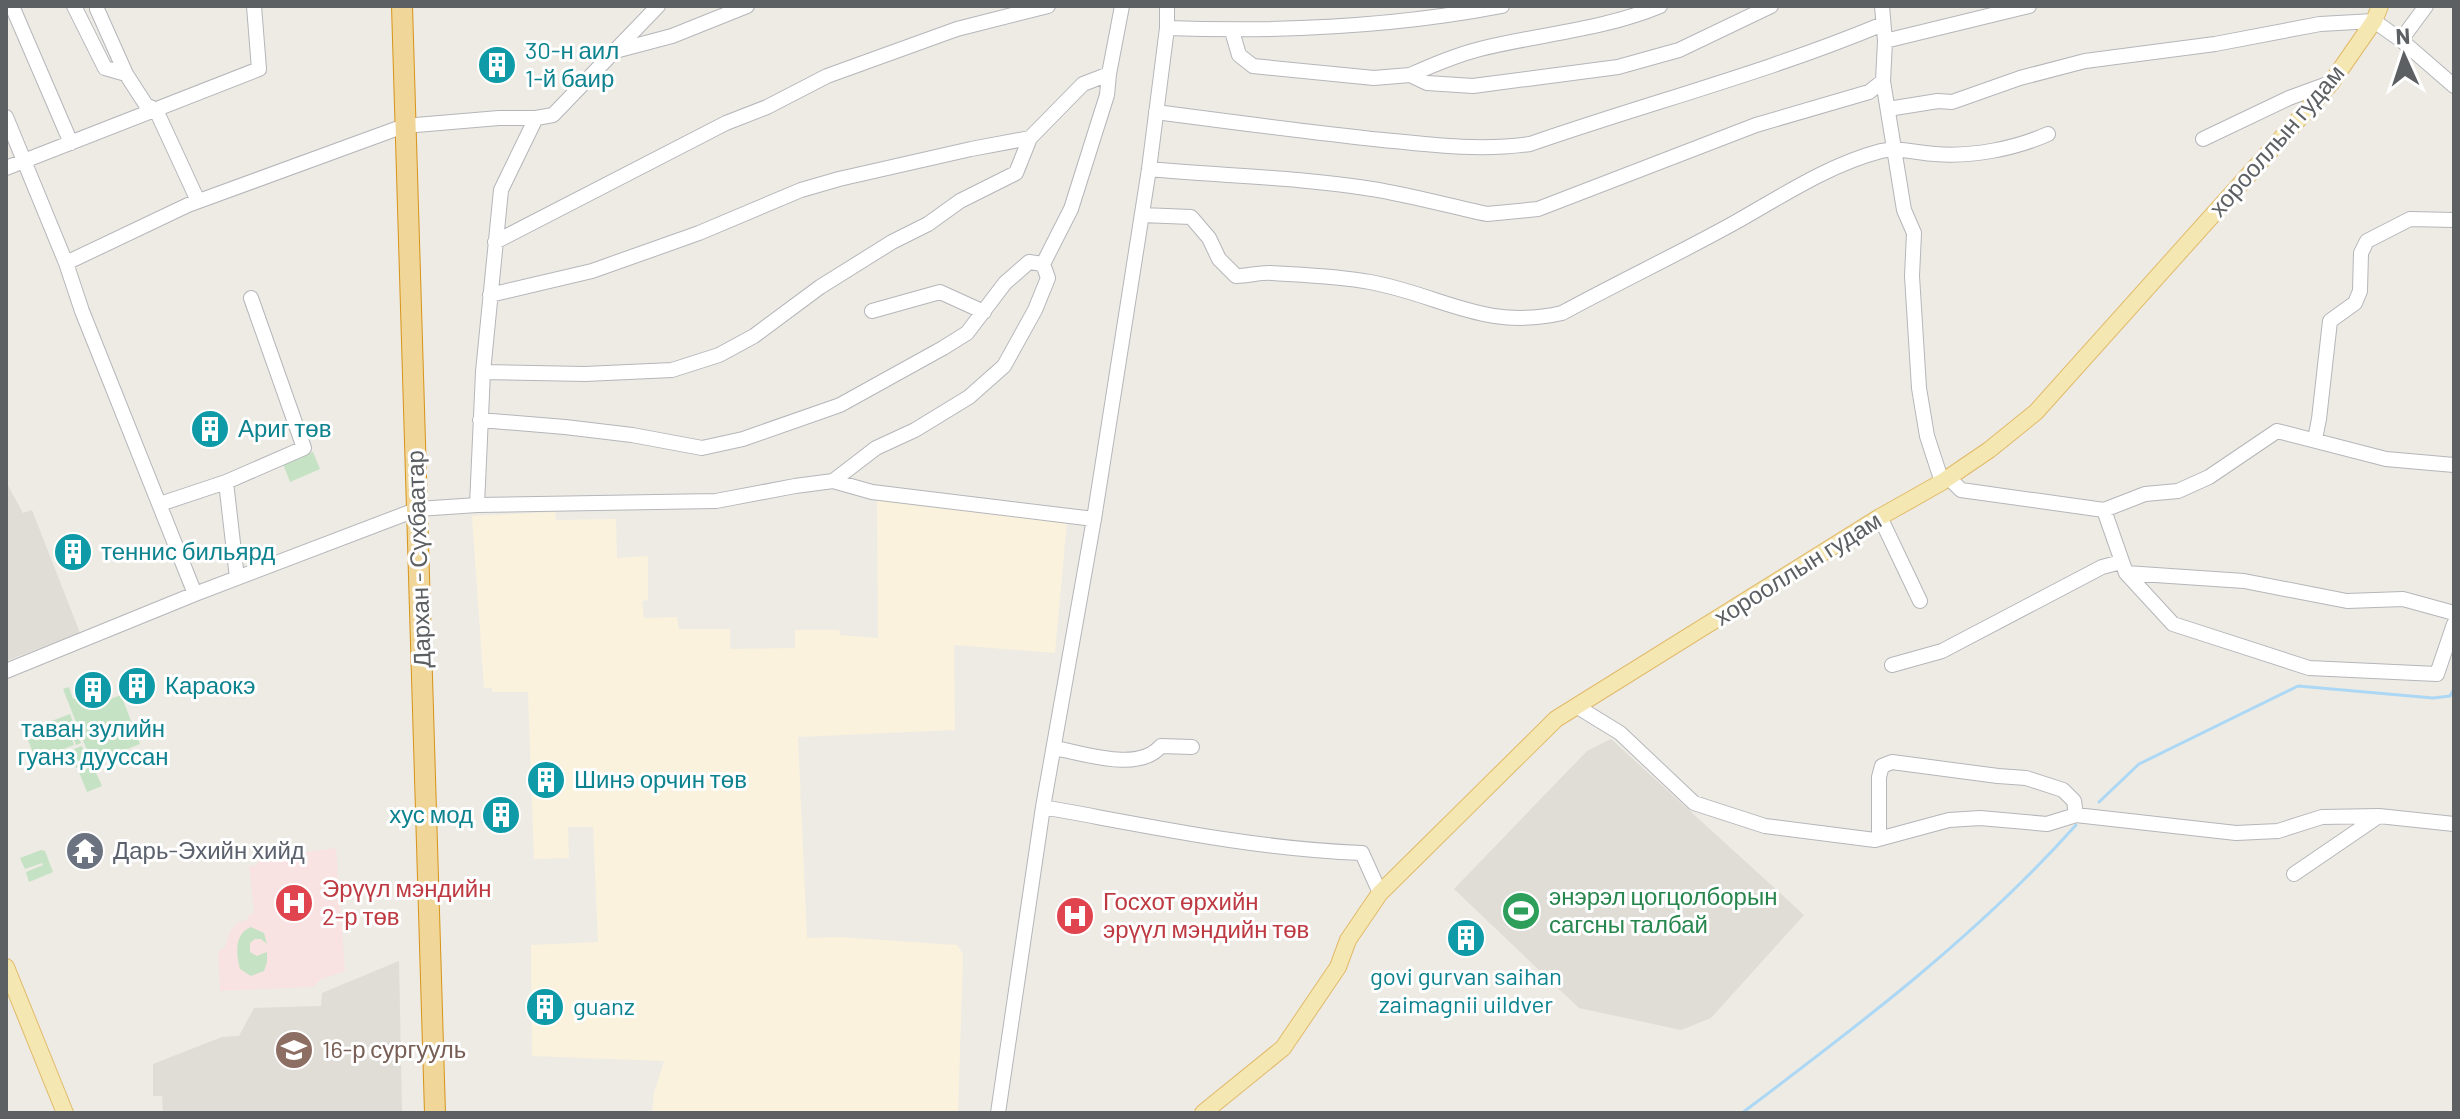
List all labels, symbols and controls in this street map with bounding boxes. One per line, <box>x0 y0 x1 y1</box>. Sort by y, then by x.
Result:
north arrow <box>2364 16 2444 96</box>
text: N <box>2395 22 2411 48</box>
place label: 30-н аил 1-й баир <box>525 35 619 92</box>
building icon: 30-н аил 1-й баир <box>476 44 518 86</box>
street label: хорооллын гудам <box>2202 58 2350 222</box>
building icon: Ариг төв <box>189 408 231 450</box>
place label: Ариг төв <box>238 413 331 442</box>
street label: Дархан - Сүхбаатар <box>399 450 436 668</box>
street label: хорооллын гудам <box>1708 505 1886 631</box>
building icon: теннис бильярд <box>52 531 94 573</box>
place label: теннис бильярд <box>101 536 275 565</box>
building icon: Караокэ <box>116 665 158 707</box>
building icon: таван зулийн гуанз дууссан <box>72 669 114 711</box>
place label: Караокэ <box>165 670 255 699</box>
place label: таван зулийн гуанз дууссан <box>17 713 169 770</box>
building icon: Шинэ орчин төв <box>525 759 567 801</box>
place label: Шинэ орчин төв <box>574 764 747 793</box>
building icon: хус мод <box>480 794 522 836</box>
place label: хус мод <box>389 799 473 828</box>
temple icon: Дарь-Эхийн хийд <box>64 830 106 872</box>
place label: Дарь-Эхийн хийд <box>113 835 305 864</box>
place label: Эрүүл мэндийн 2-р төв <box>322 873 491 930</box>
place label: энэрэл цогцолборын сагсны талбай <box>1549 881 1777 938</box>
hospital icon: Эрүүл мэндийн 2-р төв <box>273 882 315 924</box>
place label: Госхот өрхийн эрүүл мэндийн төв <box>1103 886 1309 943</box>
sports icon: энэрэл цогцолборын сагсны талбай <box>1500 890 1542 932</box>
hospital icon: Госхот өрхийн эрүүл мэндийн төв <box>1054 895 1096 937</box>
building icon: govi gurvan saihan zaimagnii uildver <box>1445 917 1487 959</box>
place label: govi gurvan saihan zaimagnii uildver <box>1370 961 1562 1018</box>
building icon: guanz <box>524 986 566 1028</box>
place label: guanz <box>573 991 635 1020</box>
school or university icon: 16-р сургууль <box>273 1029 315 1071</box>
place label: 16-р сургууль <box>322 1034 466 1063</box>

